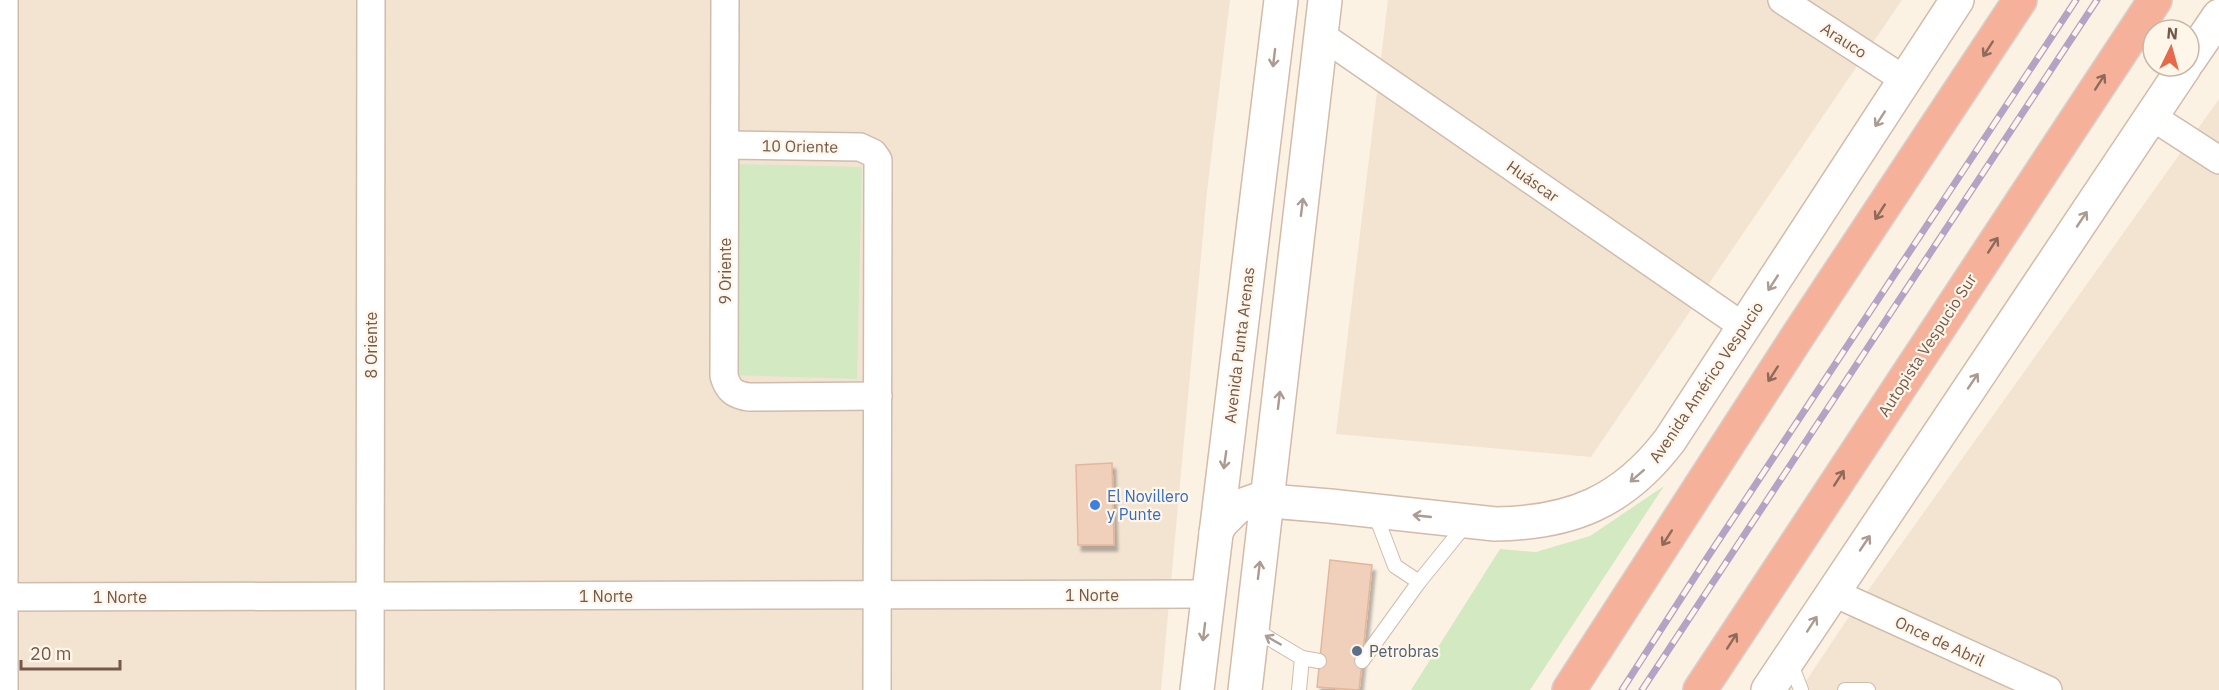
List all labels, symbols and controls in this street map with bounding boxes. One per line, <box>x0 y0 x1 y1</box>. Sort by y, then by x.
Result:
street label: Arauco <box>1817 18 1871 62</box>
north arrow <box>2141 18 2201 78</box>
text: N <box>2166 23 2179 44</box>
one-way arrow <box>1981 40 1993 57</box>
one-way arrow <box>1268 48 1279 67</box>
one-way arrow <box>2094 74 2106 91</box>
one-way arrow <box>1873 111 1886 128</box>
street label: 10 Oriente <box>762 135 839 157</box>
street label: Huáscar <box>1503 156 1563 206</box>
one-way arrow <box>1296 197 1307 217</box>
one-way arrow <box>1874 203 1886 219</box>
one-way arrow <box>2076 212 2088 228</box>
street label: 9 Oriente <box>715 237 735 304</box>
one-way arrow <box>1987 237 1999 254</box>
street label: Avenida Punta Arenas <box>1219 266 1259 424</box>
street label: Autopista Vespucio Sur <box>1873 270 1981 420</box>
one-way arrow <box>1767 274 1779 291</box>
street label: Avenida Américo Vespucio <box>1645 298 1767 466</box>
street label: 8 Oriente <box>361 311 381 378</box>
one-way arrow <box>1767 366 1779 382</box>
one-way arrow <box>1967 373 1980 390</box>
one-way arrow <box>1274 391 1285 411</box>
one-way arrow <box>1219 450 1230 469</box>
one-way arrow <box>1630 469 1645 483</box>
one-way arrow <box>1834 470 1846 487</box>
place label: El Novillero y Punte <box>1107 486 1189 524</box>
marker: El Novillero y Punte <box>1088 498 1102 512</box>
one-way arrow <box>1413 510 1433 521</box>
one-way arrow <box>1661 529 1673 546</box>
one-way arrow <box>1859 536 1871 552</box>
one-way arrow <box>1254 561 1265 580</box>
street label: 1 Norte <box>1065 585 1119 605</box>
street label: 1 Norte <box>579 586 633 606</box>
street label: 1 Norte <box>93 587 147 607</box>
street label: Once de Abril <box>1892 612 1988 670</box>
one-way arrow <box>1805 615 1818 632</box>
one-way arrow <box>1198 621 1209 641</box>
scale bar <box>21 633 120 671</box>
one-way arrow <box>1726 633 1738 650</box>
one-way arrow <box>1265 634 1282 646</box>
place label: Petrobras <box>1369 641 1439 661</box>
text: 20 m <box>30 642 72 665</box>
marker: Petrobras <box>1350 644 1364 658</box>

